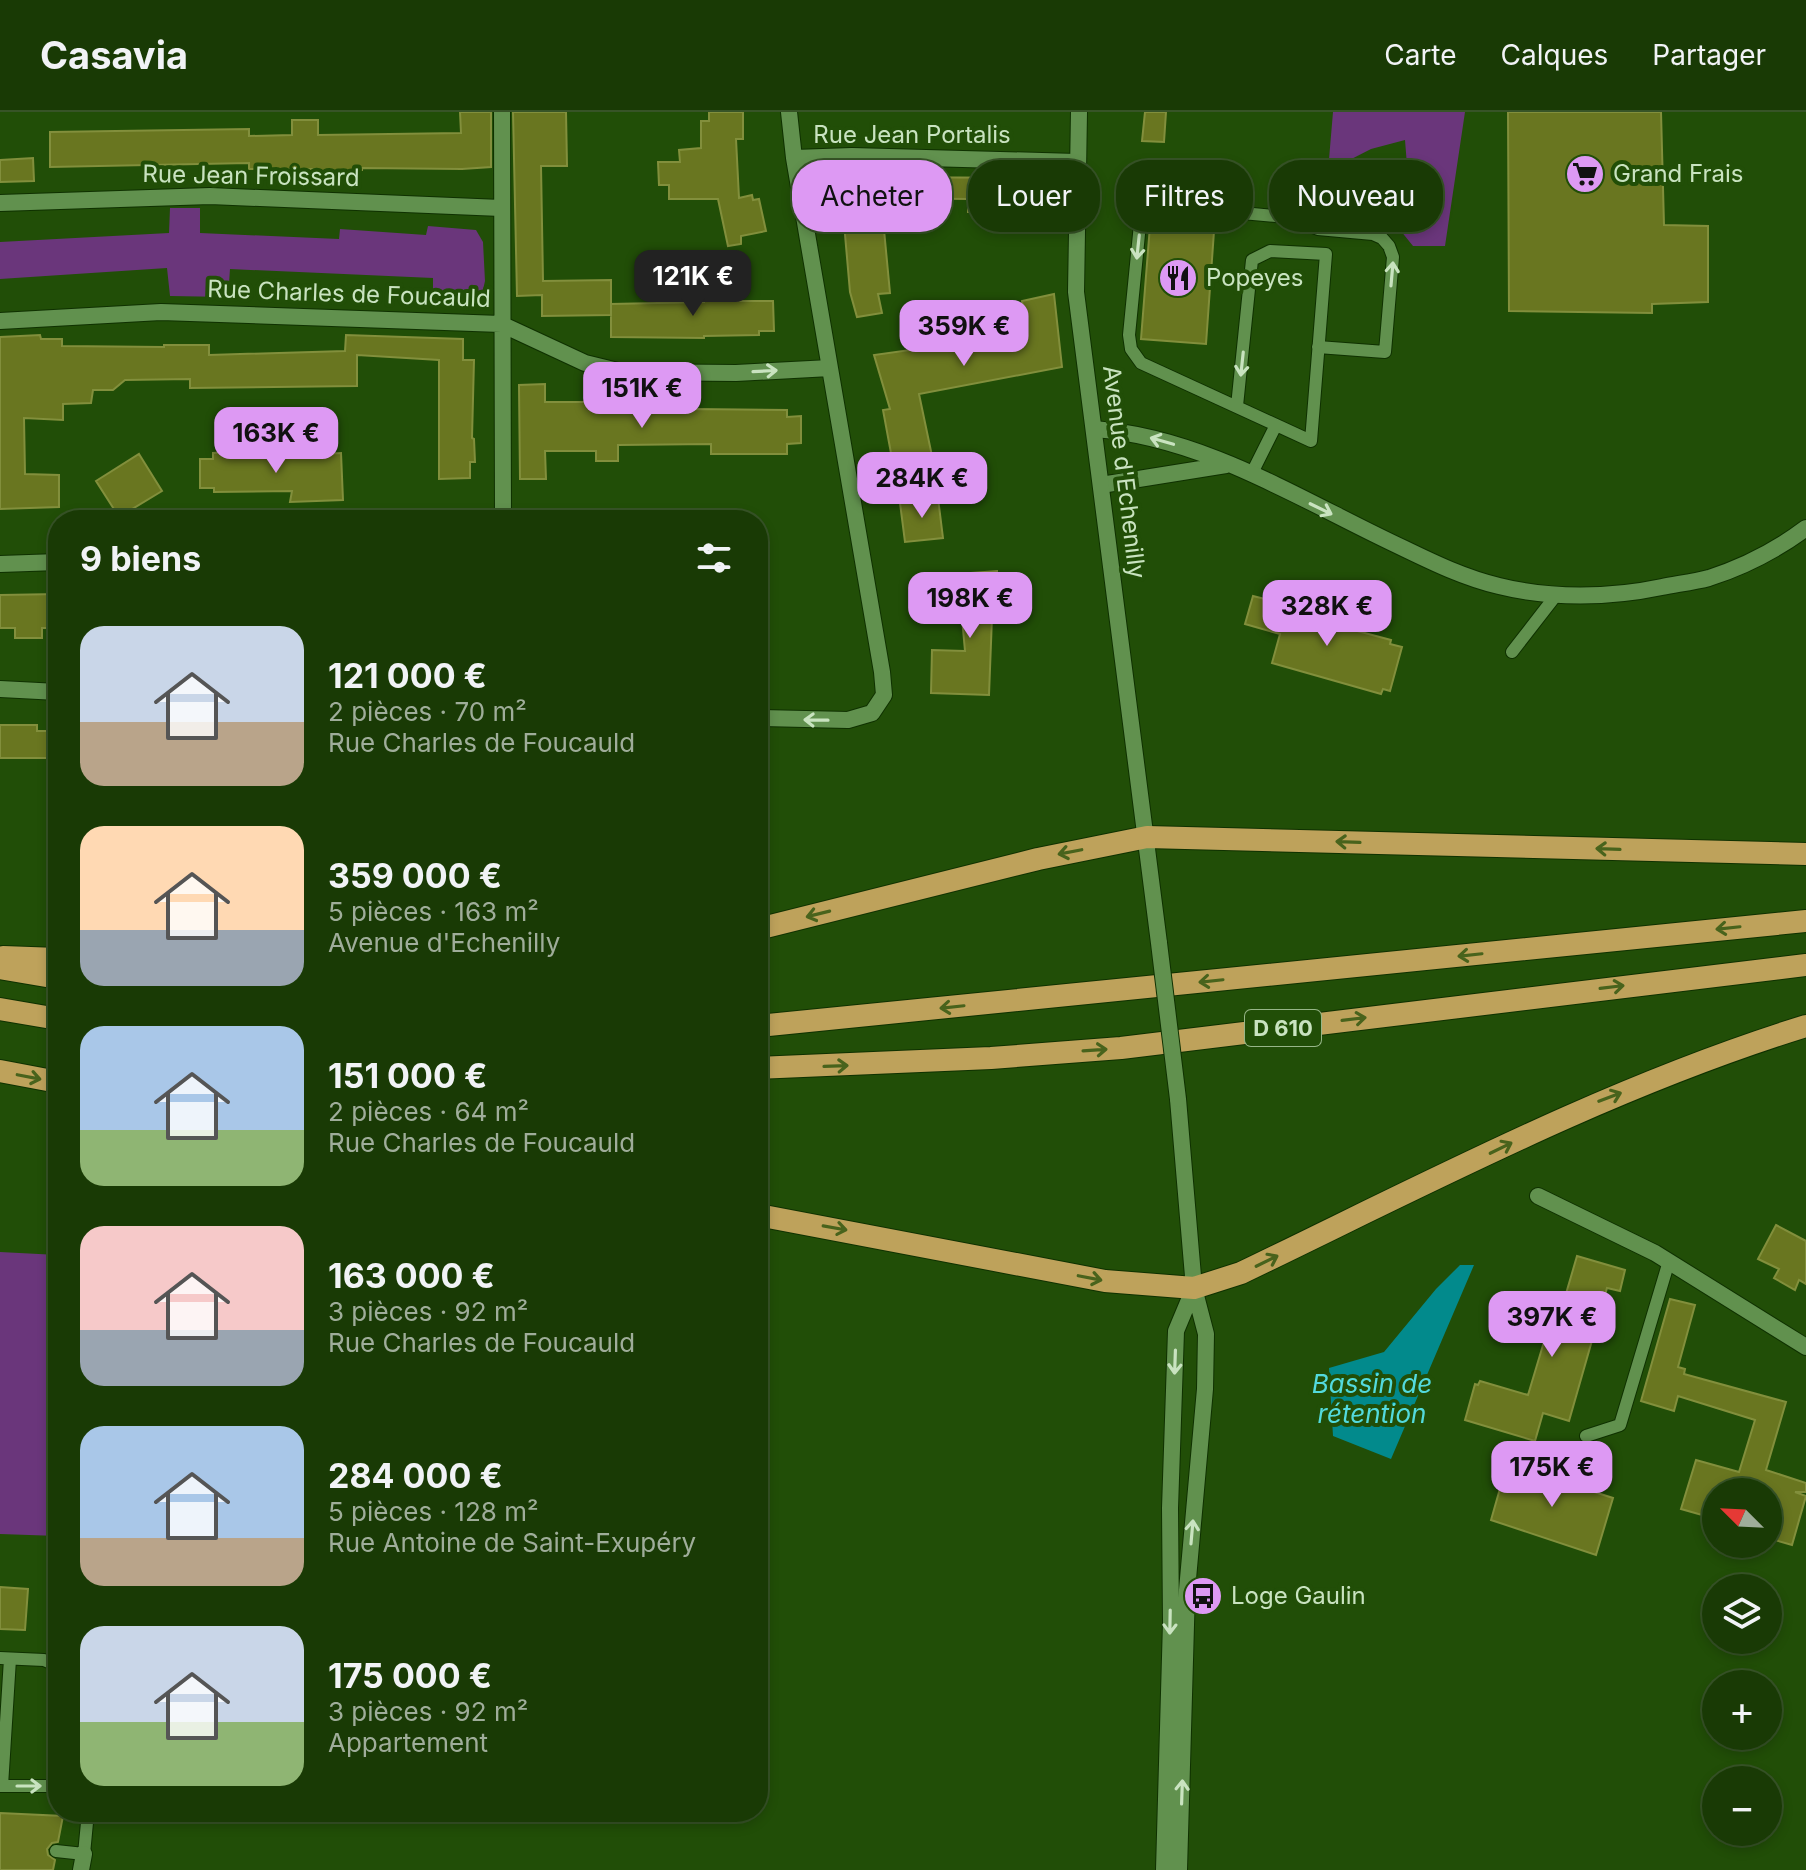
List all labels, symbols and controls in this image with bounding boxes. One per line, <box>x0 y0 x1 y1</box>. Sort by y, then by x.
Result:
text: Casavia <box>40 32 188 78</box>
text: Carte <box>1384 38 1457 72</box>
text: Calques <box>1501 38 1608 72</box>
text: Partager <box>1652 38 1766 72</box>
street label: Rue Jean Portalis <box>813 120 1011 149</box>
supermarket icon: Grand Frais <box>1564 153 1606 195</box>
street label: Rue Jean Froissard <box>142 159 360 192</box>
place label: Grand Frais <box>1613 159 1744 188</box>
chip: Acheter <box>792 160 952 232</box>
chip: Louer <box>968 160 1100 232</box>
chip: Filtres <box>1116 160 1253 232</box>
chip: Nouveau <box>1269 160 1443 232</box>
one-way arrow <box>1130 233 1145 260</box>
pin: 121K € <box>628 250 758 318</box>
restaurant icon: Popeyes <box>1157 257 1199 299</box>
text: 121K € <box>652 260 734 291</box>
one-way arrow <box>1384 261 1399 288</box>
place label: Popeyes <box>1206 263 1304 292</box>
street label: Rue Charles de Foucauld <box>207 274 491 313</box>
pin: 359K € <box>899 300 1029 368</box>
text: 359K € <box>918 310 1010 341</box>
one-way arrow <box>1234 350 1249 377</box>
pin: 151K € <box>577 362 707 430</box>
one-way arrow <box>751 364 778 379</box>
street label: Avenue d'Echenilly <box>1097 364 1152 580</box>
text: 151K € <box>601 372 683 403</box>
pin: 163K € <box>211 407 341 475</box>
text: 163K € <box>232 417 320 448</box>
one-way arrow <box>1150 432 1176 447</box>
pin: 284K € <box>857 452 987 520</box>
text: 284K € <box>875 462 969 493</box>
one-way arrow <box>1308 502 1332 517</box>
icon: filters <box>692 536 736 580</box>
text: 9 biens <box>80 538 201 579</box>
pin: 198K € <box>905 572 1035 640</box>
pin: 328K € <box>1262 580 1392 648</box>
text: 198K € <box>926 582 1014 613</box>
text: 328K € <box>1281 590 1373 621</box>
text: 121 000 € <box>328 655 487 696</box>
icon: home <box>144 658 240 754</box>
text: 2 pièces · 70 m² <box>328 696 527 727</box>
one-way arrow <box>803 712 830 727</box>
text: Rue Charles de Foucauld <box>328 727 635 758</box>
one-way arrow <box>1335 834 1362 849</box>
one-way arrow <box>1595 841 1622 856</box>
one-way arrow <box>1058 846 1083 861</box>
text: 359 000 € <box>328 855 502 896</box>
icon: home <box>144 858 240 954</box>
text: 5 pièces · 163 m² <box>328 896 539 927</box>
one-way arrow <box>805 908 831 923</box>
one-way arrow <box>1715 921 1742 936</box>
text: Avenue d'Echenilly <box>328 927 560 958</box>
one-way arrow <box>1457 947 1484 962</box>
one-way arrow <box>1198 973 1225 988</box>
one-way arrow <box>1598 980 1625 995</box>
one-way arrow <box>939 999 966 1014</box>
road number: D 610 <box>1245 1010 1321 1046</box>
one-way arrow <box>1340 1011 1366 1026</box>
one-way arrow <box>1081 1042 1108 1057</box>
text: 151 000 € <box>328 1055 487 1096</box>
icon: home <box>144 1058 240 1154</box>
one-way arrow <box>822 1059 849 1074</box>
one-way arrow <box>16 1070 41 1085</box>
one-way arrow <box>1597 1089 1621 1103</box>
text: 2 pièces · 64 m² <box>328 1096 529 1127</box>
text: Rue Charles de Foucauld <box>328 1127 635 1158</box>
one-way arrow <box>1489 1140 1513 1155</box>
one-way arrow <box>822 1222 847 1237</box>
one-way arrow <box>1255 1253 1279 1268</box>
text: 163 000 € <box>328 1255 495 1296</box>
icon: home <box>144 1258 240 1354</box>
one-way arrow <box>1077 1271 1102 1286</box>
pin: 397K € <box>1487 1291 1617 1359</box>
text: 3 pièces · 92 m² <box>328 1296 528 1327</box>
text: 397K € <box>1507 1301 1597 1332</box>
text: Rue Charles de Foucauld <box>328 1327 635 1358</box>
one-way arrow <box>1168 1348 1183 1375</box>
water label: Bassin de rétention <box>1312 1368 1432 1429</box>
pin: 175K € <box>1487 1441 1617 1509</box>
text: 175K € <box>1509 1451 1595 1482</box>
text: 284 000 € <box>328 1455 503 1496</box>
icon: home <box>144 1458 240 1554</box>
north arrow <box>1702 1478 1782 1558</box>
map controls <box>1702 1478 1782 1846</box>
text: 5 pièces · 128 m² <box>328 1496 538 1527</box>
one-way arrow <box>1185 1519 1200 1546</box>
text: Rue Antoine de Saint-Exupéry <box>328 1527 696 1558</box>
button: layers <box>1702 1574 1782 1654</box>
bus stop icon: Loge Gaulin <box>1182 1575 1224 1617</box>
place label: Loge Gaulin <box>1231 1581 1366 1610</box>
one-way arrow <box>1163 1608 1178 1635</box>
text: 175 000 € <box>328 1655 492 1696</box>
icon: home <box>144 1658 240 1754</box>
button: + <box>1702 1670 1782 1750</box>
text: 3 pièces · 92 m² <box>328 1696 528 1727</box>
text: Appartement <box>328 1727 488 1758</box>
button: − <box>1702 1766 1782 1846</box>
one-way arrow <box>15 1778 42 1794</box>
one-way arrow <box>1174 1779 1189 1806</box>

